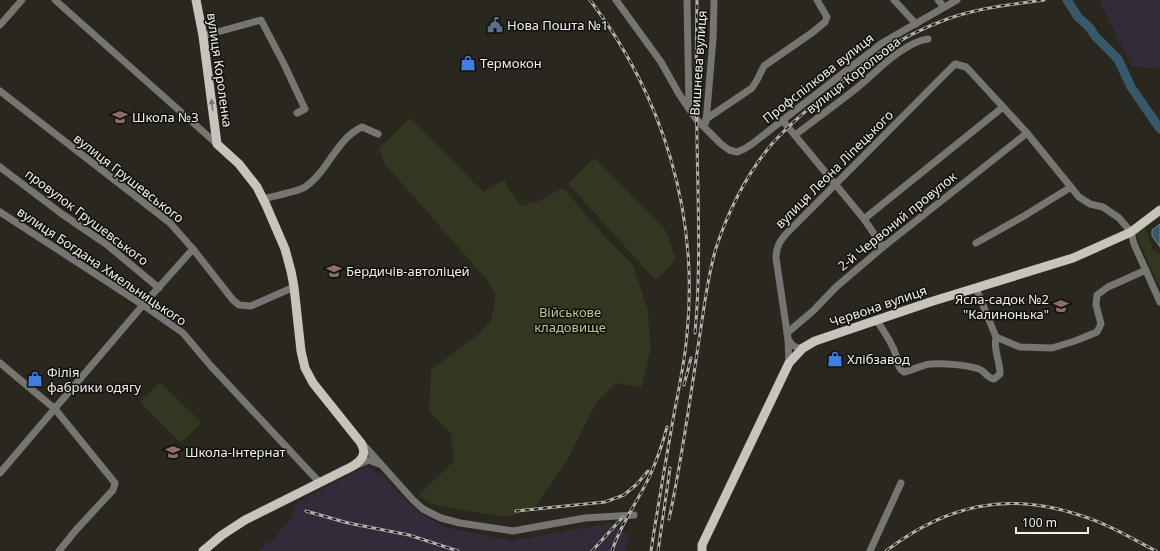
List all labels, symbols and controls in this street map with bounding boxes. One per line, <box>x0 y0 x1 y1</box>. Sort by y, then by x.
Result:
street label: Вишнева вулиця <box>685 10 711 116</box>
street label: вулиця Короленка <box>203 12 237 128</box>
public building icon: Нова Пошта №1 <box>486 16 504 34</box>
place label: Нова Пошта №1 <box>507 16 609 34</box>
street label: Профспілкова вулиця <box>759 29 877 127</box>
street label: вулиця Корольова <box>802 32 904 118</box>
shop icon: Термокон <box>459 54 477 72</box>
place label: Термокон <box>480 54 542 72</box>
one-way arrow <box>209 99 215 111</box>
street label: вулиця Леона Ліпецького <box>771 106 897 232</box>
school or university icon: Школа №3 <box>111 108 129 126</box>
place label: Школа №3 <box>132 108 199 126</box>
street label: вулиця Грушевського <box>70 129 188 227</box>
street label: провулок Грушевського <box>22 165 153 269</box>
street label: 2-й Червоний провулок <box>834 167 960 275</box>
street label: вулиця Богдана Хмельницького <box>14 202 190 330</box>
school or university icon: Бердичів-автоліцей <box>325 262 343 280</box>
place label: Бердичів-автоліцей <box>346 262 470 280</box>
street label: Червона вулиця <box>827 281 929 331</box>
place label: Ясла-садок №2 "Калинонька" <box>955 290 1049 323</box>
school or university icon: Ясла-садок №2 "Калинонька" <box>1052 297 1070 315</box>
park label: Військове кладовище <box>534 303 606 336</box>
shop icon: Хлібзавод <box>826 350 844 368</box>
place label: Хлібзавод <box>847 350 910 368</box>
place label: Філія фабрики одягу <box>47 363 142 396</box>
shop icon: Філія фабрики одягу <box>26 370 44 388</box>
school or university icon: Школа-Інтернат <box>164 443 182 461</box>
place label: Школа-Інтернат <box>185 443 286 461</box>
scale bar <box>1016 509 1088 535</box>
text: 100 m <box>1022 514 1057 531</box>

